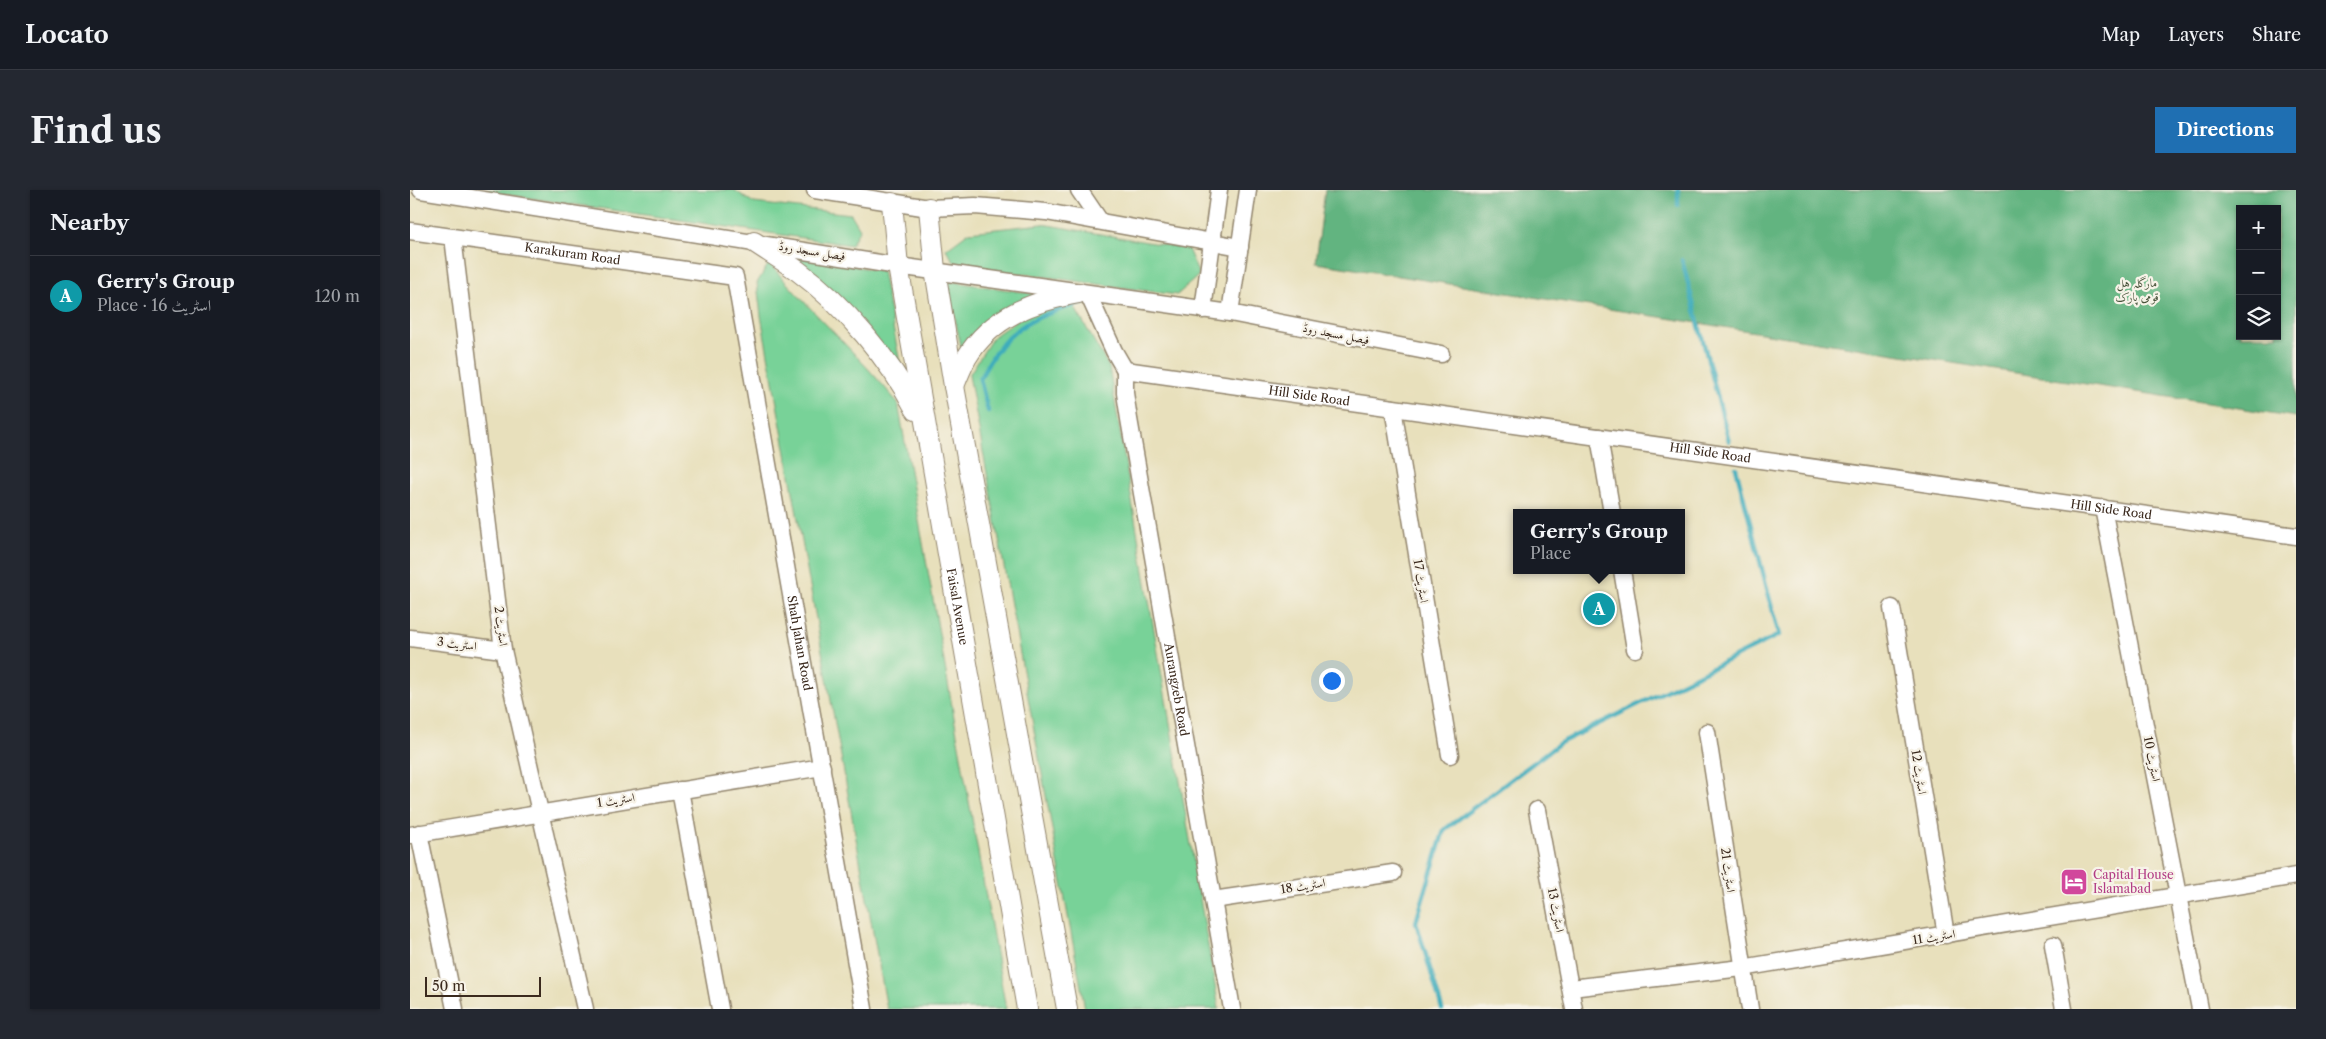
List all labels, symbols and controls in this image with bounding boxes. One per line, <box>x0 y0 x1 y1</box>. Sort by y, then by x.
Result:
text: Locato <box>25 20 109 49</box>
text: Map <box>2102 24 2140 46</box>
text: Layers <box>2168 24 2224 46</box>
text: Share <box>2252 24 2301 46</box>
button: Directions <box>2155 107 2296 153</box>
text: Find us <box>30 109 162 152</box>
map controls <box>2236 205 2281 340</box>
button: + <box>2236 205 2281 250</box>
text: Nearby <box>50 210 129 235</box>
street label: فیصل مسجد روڈ <box>777 238 847 265</box>
street label: Karakuram Road <box>523 239 622 268</box>
button: − <box>2236 250 2281 295</box>
text: Gerry's Group <box>97 270 235 293</box>
park label: مارگلہ ہل قومی پارک <box>2115 275 2159 306</box>
text: A <box>60 286 72 306</box>
text: 120 m <box>315 286 360 306</box>
text: Place · اسٹریٹ 16 <box>97 295 211 315</box>
button: layers <box>2236 295 2281 340</box>
street label: فیصل مسجد روڈ <box>1301 320 1371 349</box>
street label: Hill Side Road <box>1268 382 1352 409</box>
street label: Hill Side Road <box>1669 439 1753 466</box>
street label: Hill Side Road <box>2070 496 2154 523</box>
popup <box>1513 509 1685 574</box>
text: Gerry's Group <box>1530 520 1668 543</box>
text: Place <box>1530 543 1571 563</box>
street label: اسٹریٹ 17 <box>1410 558 1432 604</box>
street label: Faisal Avenue <box>944 567 972 646</box>
pin: A <box>1583 590 1615 628</box>
street label: Shah Jahan Road <box>784 594 816 693</box>
street label: اسٹریٹ 2 <box>491 605 511 647</box>
street label: اسٹریٹ 3 <box>436 634 478 654</box>
street label: Aurangzeb Road <box>1161 641 1192 738</box>
your location <box>1319 668 1345 694</box>
street label: اسٹریٹ 10 <box>2140 735 2164 783</box>
street label: اسٹریٹ 12 <box>1908 749 1930 796</box>
street label: اسٹریٹ 1 <box>596 789 636 811</box>
street label: اسٹریٹ 21 <box>1717 847 1739 894</box>
hotel icon: Capital House Islamabad <box>2059 867 2089 897</box>
place label: Capital House Islamabad <box>2093 867 2174 896</box>
street label: اسٹریٹ 18 <box>1279 875 1327 897</box>
street label: اسٹریٹ 13 <box>1544 887 1568 934</box>
street label: اسٹریٹ 11 <box>1911 926 1957 948</box>
scale bar <box>425 974 541 997</box>
text: 50 m <box>432 977 465 995</box>

